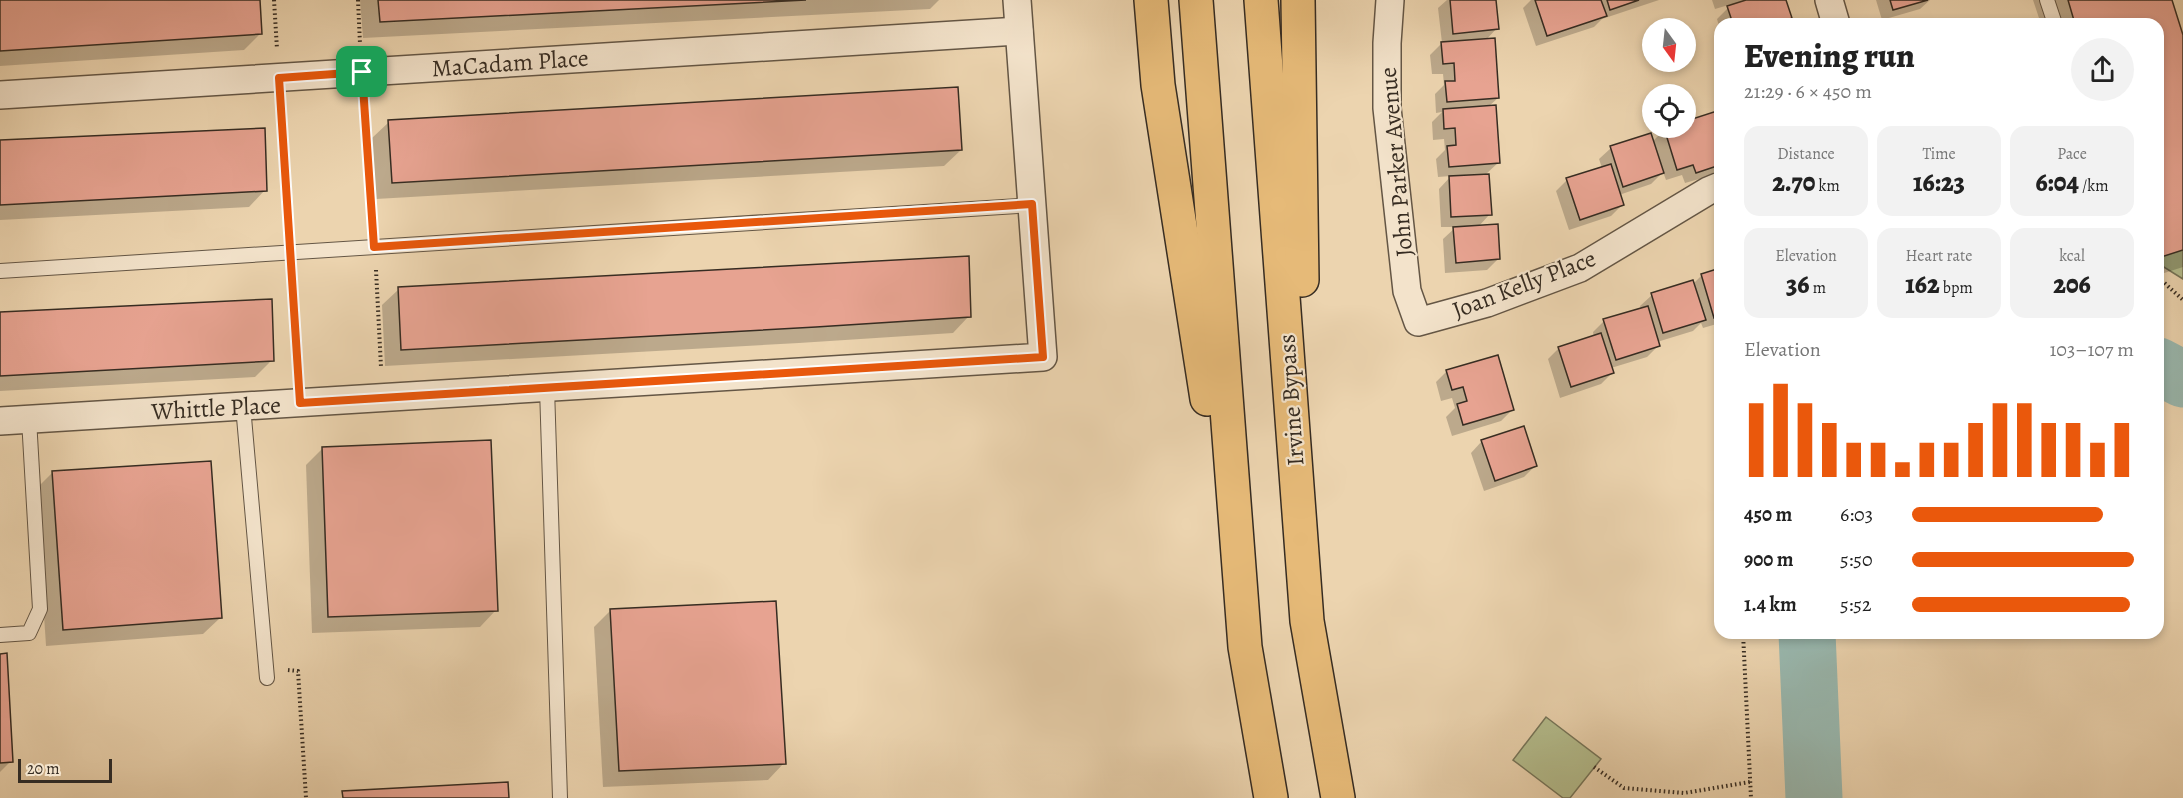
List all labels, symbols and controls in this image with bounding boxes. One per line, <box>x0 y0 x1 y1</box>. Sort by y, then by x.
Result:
north arrow <box>1642 18 1696 72</box>
map controls <box>1642 18 1696 138</box>
text: Evening run <box>1744 33 1915 78</box>
button: share <box>2071 38 2134 101</box>
street label: MaCadam Place <box>431 42 589 84</box>
pin <box>336 46 387 97</box>
icon: arrive <box>345 55 378 88</box>
street label: John Parker Avenue <box>1372 66 1420 258</box>
text: 21:29 · 6 × 450 m <box>1744 78 1872 105</box>
button: locate <box>1642 84 1696 138</box>
text: Distance <box>1777 143 1835 165</box>
text: Time <box>1922 143 1956 165</box>
text: Pace <box>2057 143 2087 165</box>
text: 2.70 <box>1772 165 1815 200</box>
text: 16:23 <box>1913 165 1965 200</box>
text: 6:04 <box>2035 165 2079 200</box>
text: km <box>1815 175 1840 197</box>
text: /km <box>2079 175 2109 197</box>
street label: Joan Kelly Place <box>1448 242 1600 326</box>
text: Elevation <box>1775 245 1837 267</box>
text: Heart rate <box>1906 245 1972 267</box>
text: kcal <box>2059 245 2085 267</box>
text: 36 <box>1786 267 1810 302</box>
text: 162 <box>1905 267 1940 302</box>
text: 206 <box>2053 267 2091 302</box>
text: m <box>1810 277 1826 299</box>
text: bpm <box>1940 277 1973 299</box>
street label: Irvine Bypass <box>1270 333 1312 467</box>
text: Elevation <box>1744 336 1821 363</box>
text: 103–107 m <box>2050 336 2134 363</box>
street label: Whittle Place <box>149 389 282 427</box>
text: 450 m <box>1744 501 1792 528</box>
text: 6:03 <box>1840 501 1873 528</box>
text: 900 m <box>1744 546 1794 573</box>
text: 5:50 <box>1840 546 1873 573</box>
text: 1.4 km <box>1744 591 1797 618</box>
text: 5:52 <box>1840 591 1871 618</box>
scale bar <box>18 756 112 784</box>
text: 20 m <box>27 758 60 780</box>

